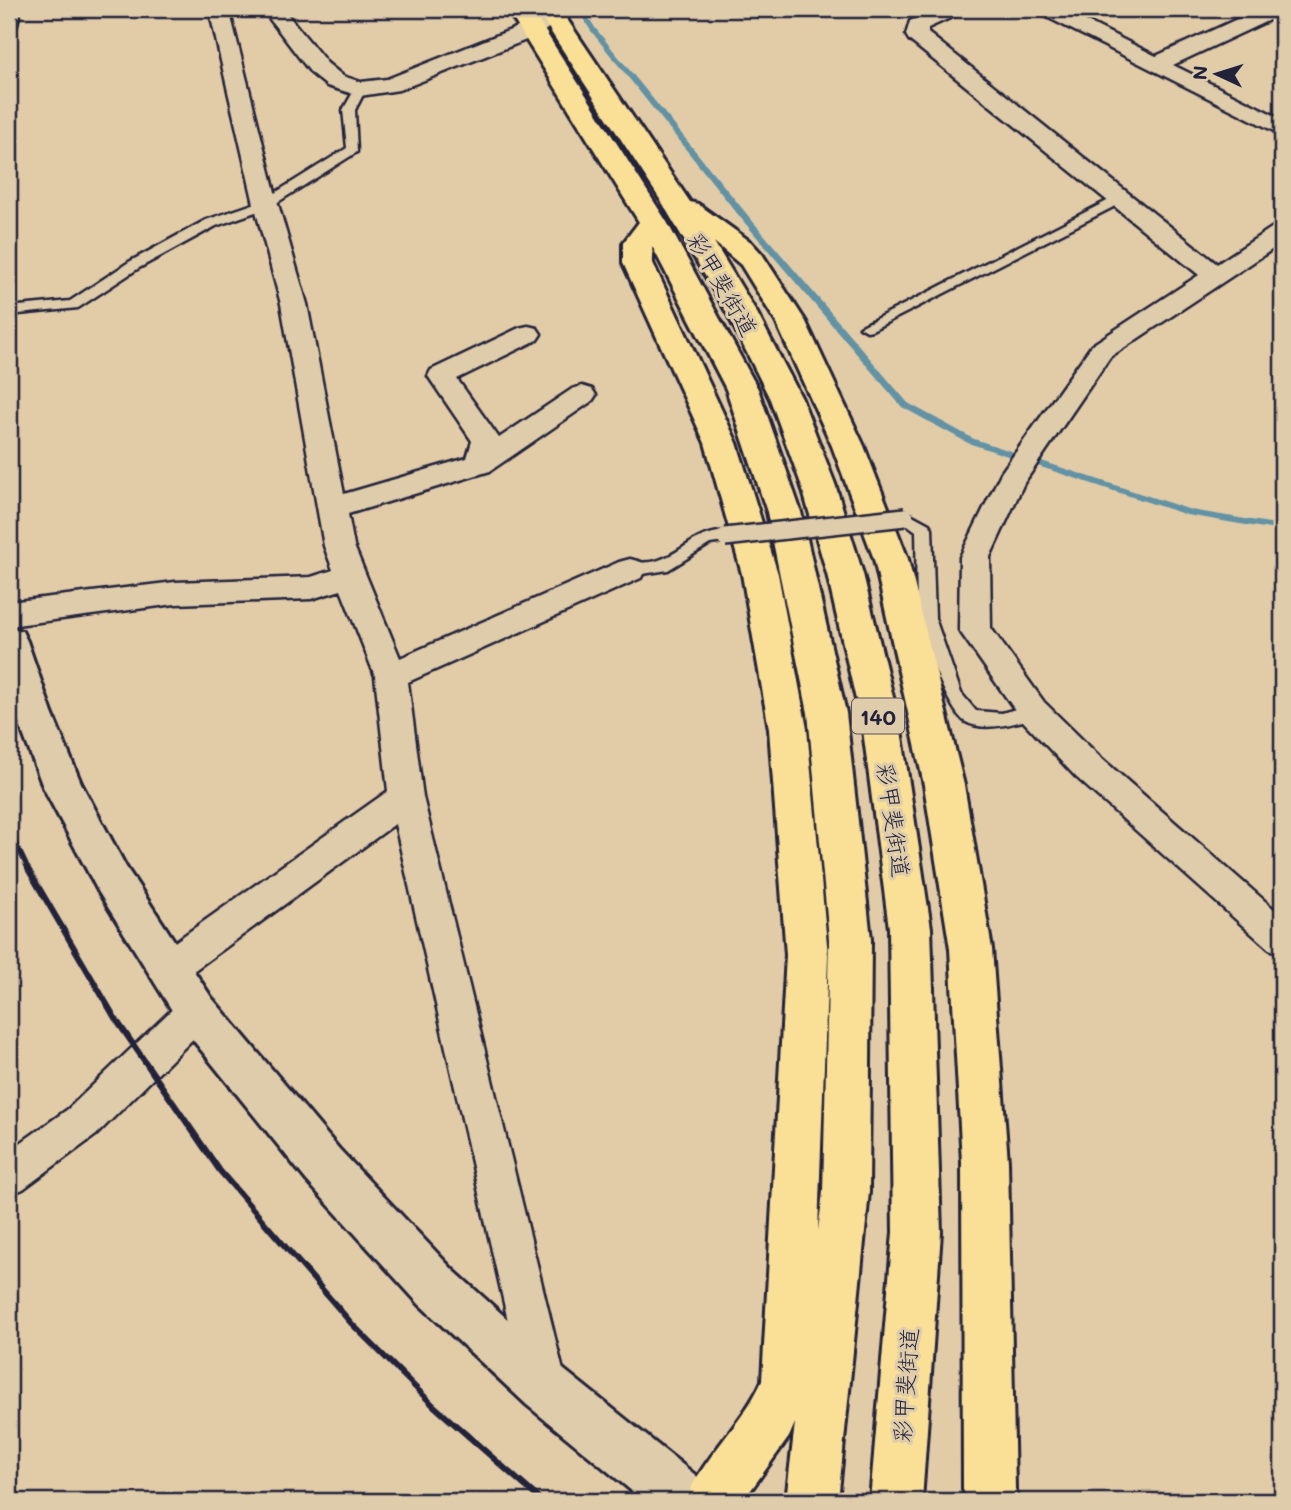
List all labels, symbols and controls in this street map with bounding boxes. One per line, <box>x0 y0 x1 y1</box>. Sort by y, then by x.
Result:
north arrow <box>1182 38 1252 108</box>
text: N <box>1187 65 1213 81</box>
street label: 彩甲斐街道 <box>681 227 765 341</box>
road number: 140 <box>852 698 904 734</box>
street label: 彩甲斐街道 <box>871 761 917 879</box>
street label: 彩甲斐街道 <box>886 1327 924 1443</box>

